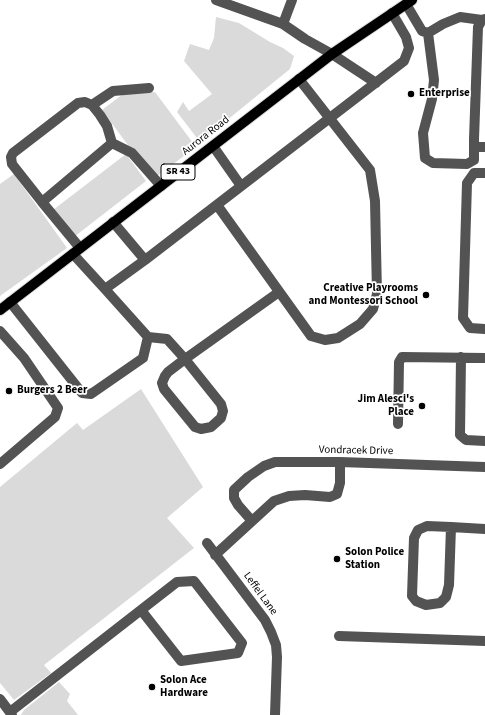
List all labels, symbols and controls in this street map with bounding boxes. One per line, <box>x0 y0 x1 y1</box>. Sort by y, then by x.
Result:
place label: Enterprise <box>419 87 470 101</box>
marker: Enterprise <box>406 89 416 99</box>
street label: Aurora Road <box>180 113 232 159</box>
road number: SR 43 <box>161 164 195 180</box>
place label: Creative Playrooms and Montessori School <box>309 282 418 308</box>
marker: Creative Playrooms and Montessori School <box>421 290 431 300</box>
place label: Burgers 2 Beer <box>17 384 87 398</box>
marker: Burgers 2 Beer <box>4 386 14 396</box>
place label: Jim Alesci's Place <box>358 393 414 419</box>
marker: Jim Alesci's Place <box>417 401 427 411</box>
street label: Vondracek Drive <box>319 444 393 458</box>
place label: Solon Police Station <box>345 546 404 572</box>
marker: Solon Police Station <box>332 554 342 564</box>
street label: Leffel Lane <box>240 570 280 618</box>
place label: Solon Ace Hardware <box>160 674 208 700</box>
marker: Solon Ace Hardware <box>147 682 157 692</box>

